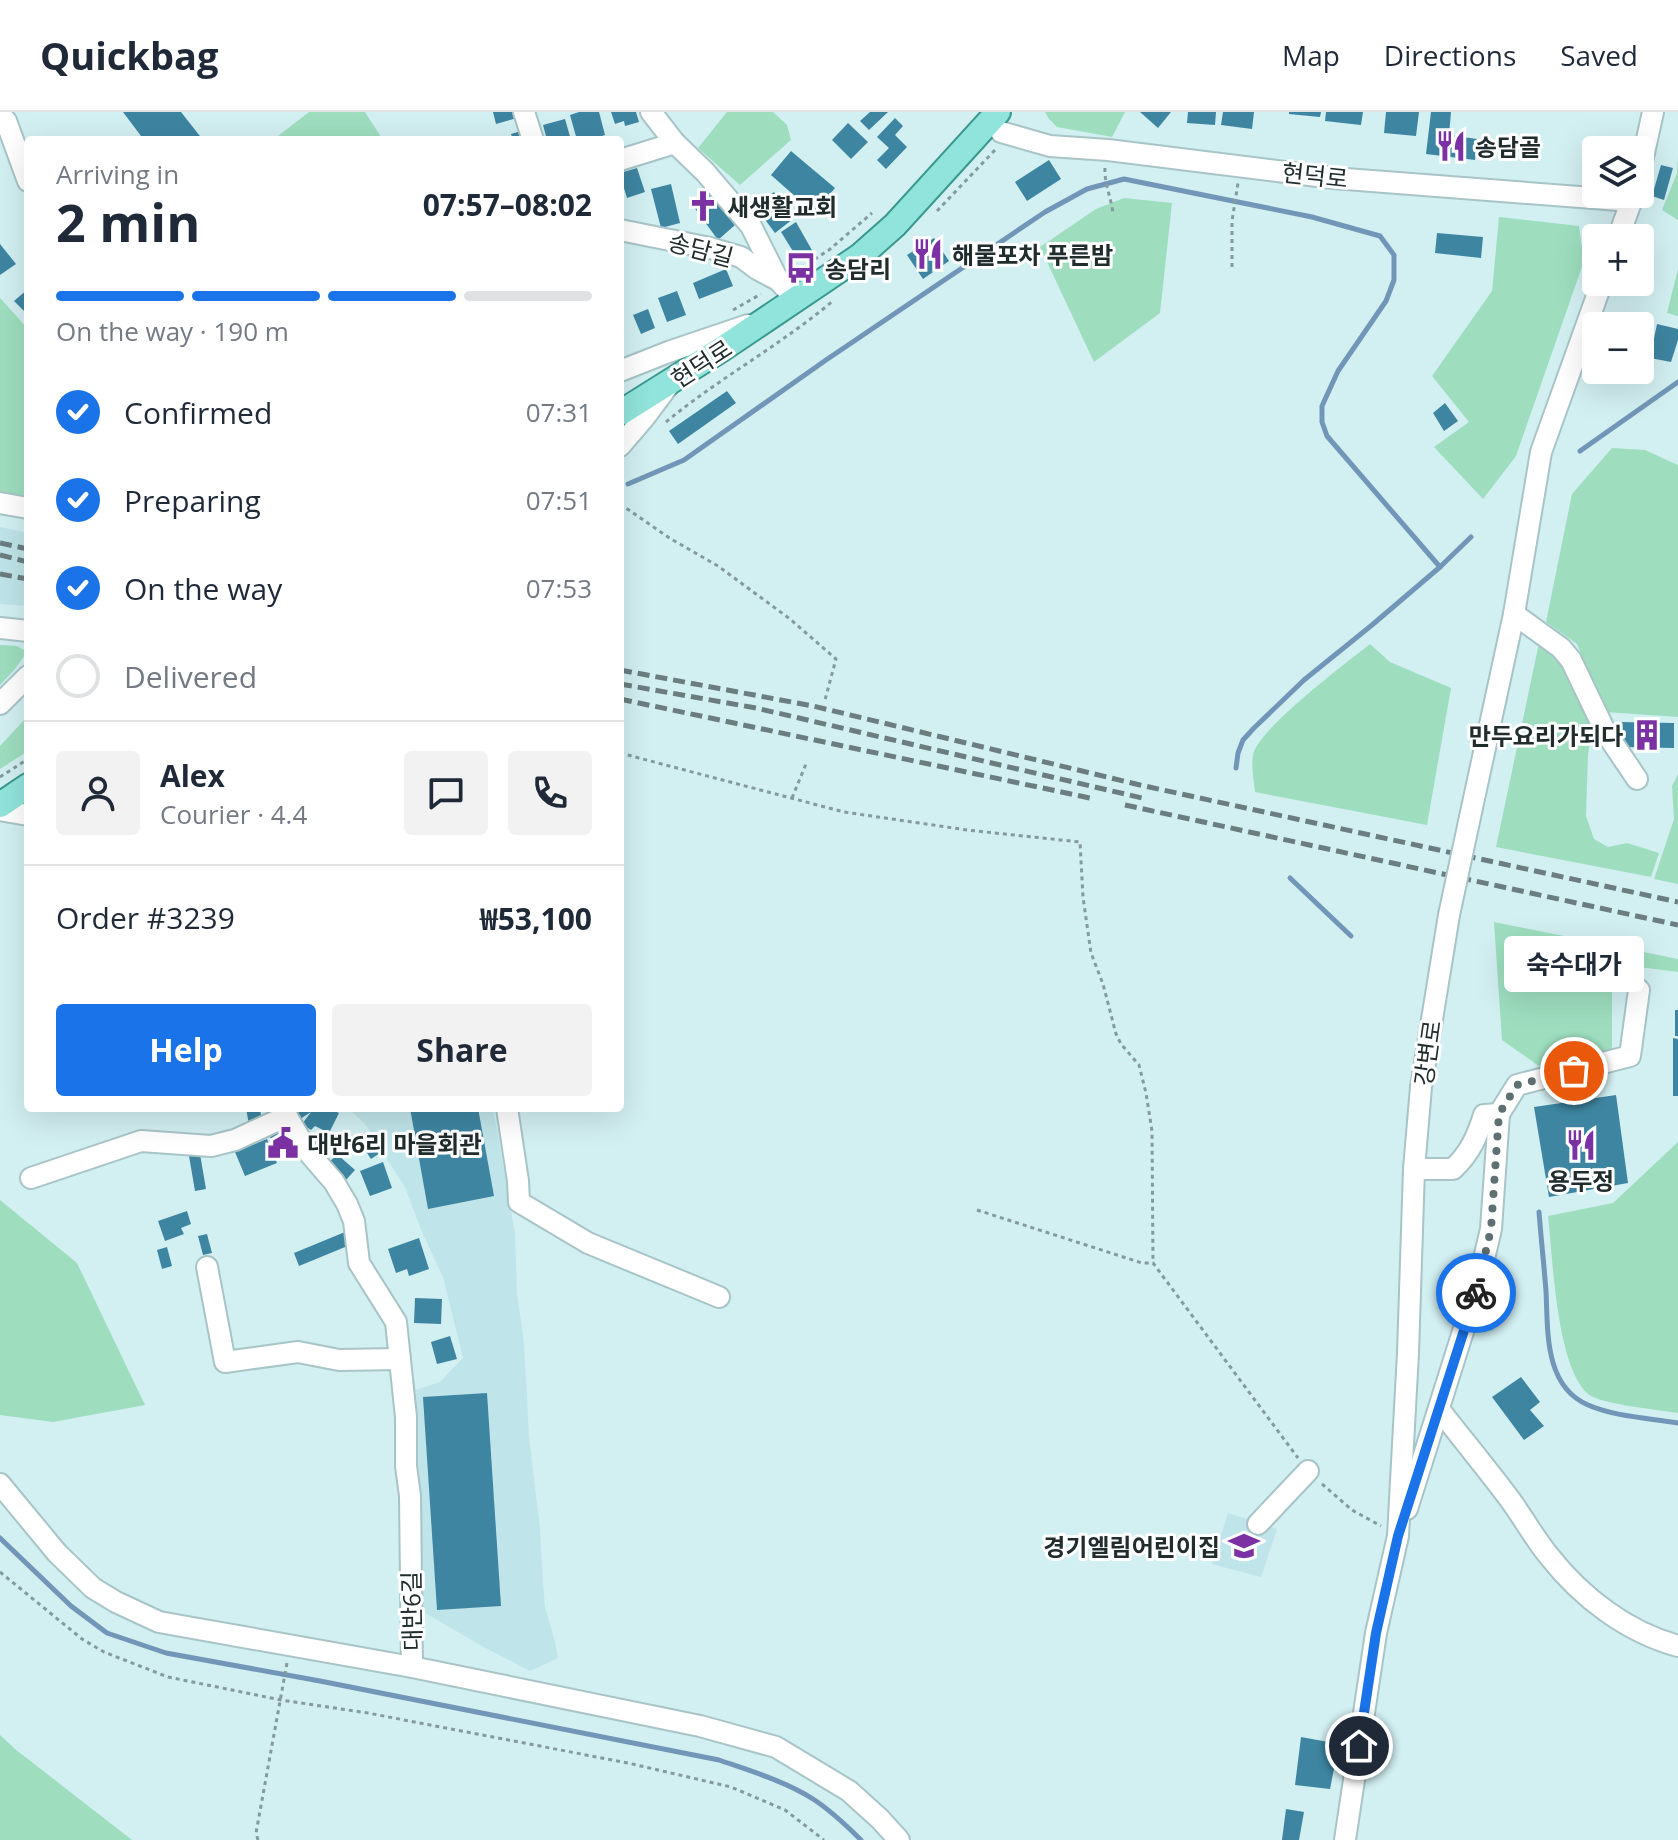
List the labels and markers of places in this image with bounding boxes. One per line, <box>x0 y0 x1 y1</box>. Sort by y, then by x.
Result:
restaurant icon: 송담골 <box>1434 129 1468 163</box>
place label: 송담골 <box>1475 130 1541 163</box>
church icon: 새생활교회 <box>686 189 720 223</box>
place label: 새생활교회 <box>727 190 837 223</box>
restaurant icon: 해물포차 푸른밤 <box>911 237 945 271</box>
place label: 해물포차 푸른밤 <box>952 238 1113 271</box>
bus stop icon: 송담리 <box>784 251 818 285</box>
place label: 송담리 <box>825 252 891 285</box>
building icon: 만두요리가되다 <box>1630 718 1664 752</box>
place label: 만두요리가되다 <box>1468 719 1623 752</box>
callout: 숙수대가 <box>1504 935 1644 991</box>
pin <box>1540 1037 1608 1105</box>
public building icon: 대반6리 마을회관 <box>266 1126 300 1160</box>
place label: 대반6리 마을회관 <box>307 1127 482 1160</box>
restaurant icon: 용두정 <box>1564 1128 1598 1162</box>
place label: 용두정 <box>1548 1164 1614 1197</box>
school or university icon: 경기엘림어린이집 <box>1227 1529 1261 1563</box>
place label: 경기엘림어린이집 <box>1043 1530 1220 1563</box>
pin <box>1325 1712 1393 1780</box>

